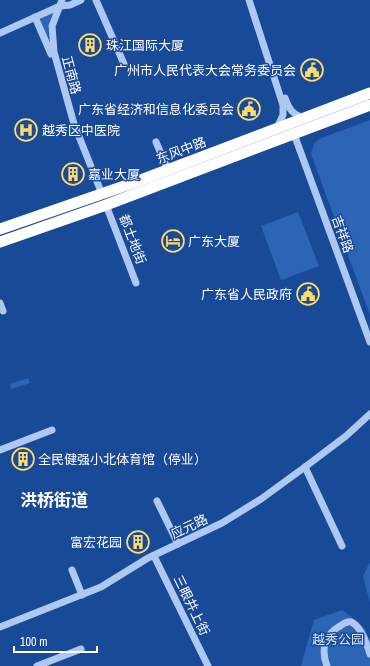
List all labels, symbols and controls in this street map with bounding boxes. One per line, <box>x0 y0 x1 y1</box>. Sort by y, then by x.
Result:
building icon: 珠江国际大厦 <box>77 32 103 58</box>
place label: 珠江国际大厦 <box>106 37 184 54</box>
street label: 正南路 <box>58 54 85 96</box>
public building icon: 广州市人民代表大会常务委员会 <box>299 57 325 83</box>
place label: 广州市人民代表大会常务委员会 <box>114 62 296 79</box>
public building icon: 广东省经济和信息化委员会 <box>236 96 262 122</box>
place label: 广东省经济和信息化委员会 <box>78 101 234 118</box>
hospital icon: 越秀区中医院 <box>13 117 39 143</box>
place label: 越秀区中医院 <box>42 122 120 139</box>
street label: 东风中路 <box>154 133 209 168</box>
building icon: 嘉业大厦 <box>60 161 86 187</box>
place label: 嘉业大厦 <box>88 166 140 183</box>
street label: 都土地街 <box>115 212 150 267</box>
street label: 吉祥路 <box>328 213 357 255</box>
hotel icon: 广东大厦 <box>160 228 186 254</box>
place label: 广东大厦 <box>188 233 240 250</box>
public building icon: 广东省人民政府 <box>295 281 321 307</box>
place label: 广东省人民政府 <box>201 286 292 303</box>
building icon: 全民健强小北体育馆（停业） <box>10 446 36 472</box>
place label: 全民健强小北体育馆（停业） <box>38 451 207 468</box>
district label: 洪桥街道 <box>20 488 88 511</box>
street label: 应元路 <box>168 511 210 542</box>
building icon: 富宏花园 <box>125 529 151 555</box>
place label: 富宏花园 <box>70 534 122 551</box>
street label: 三眼井上街 <box>170 572 213 638</box>
scale bar <box>14 628 97 654</box>
park label: 越秀公园 <box>312 631 364 648</box>
text: 100 m <box>20 634 47 650</box>

